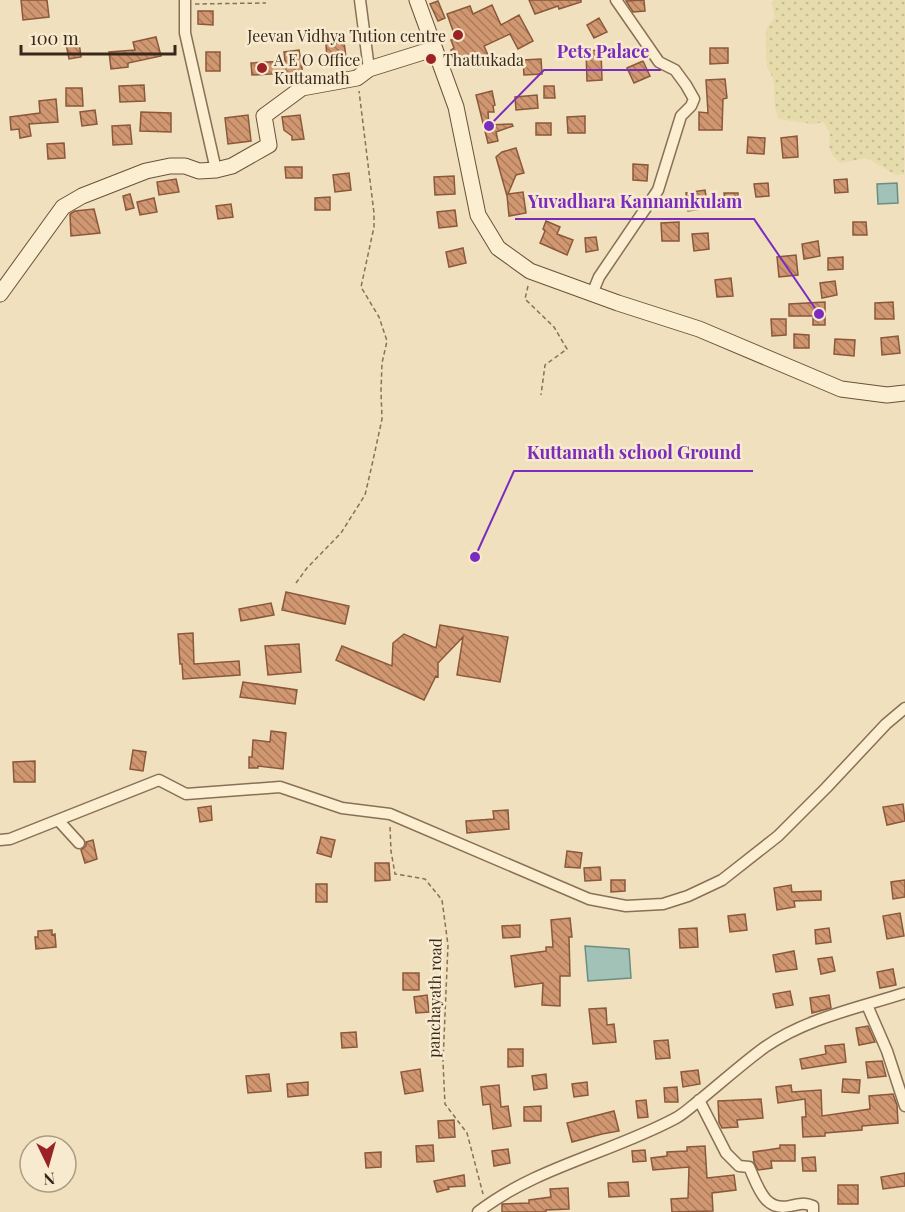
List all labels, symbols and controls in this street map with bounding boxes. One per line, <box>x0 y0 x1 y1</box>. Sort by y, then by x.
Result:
scale bar <box>21 18 176 56</box>
place label: Jeevan Vidhya Tution centre <box>246 25 446 46</box>
text: 100 m <box>30 26 79 50</box>
marker: Jeevan Vidhya Tution centre <box>451 28 465 42</box>
callout: Pets Palace <box>544 34 661 70</box>
text: Pets Palace <box>557 39 649 63</box>
place label: A E O Office Kuttamath <box>273 49 360 88</box>
place label: Thattukada <box>443 49 524 70</box>
marker: Thattukada <box>424 52 438 66</box>
marker: A E O Office Kuttamath <box>255 61 269 75</box>
callout: Yuvadhara Kannamkulam <box>515 183 754 219</box>
text: Yuvadhara Kannamkulam <box>527 189 743 213</box>
callout: Kuttamath school Ground <box>514 435 753 471</box>
text: Kuttamath school Ground <box>527 440 742 464</box>
street label: panchayath road <box>422 938 446 1058</box>
north arrow <box>18 1134 78 1194</box>
text: N <box>42 1168 56 1190</box>

